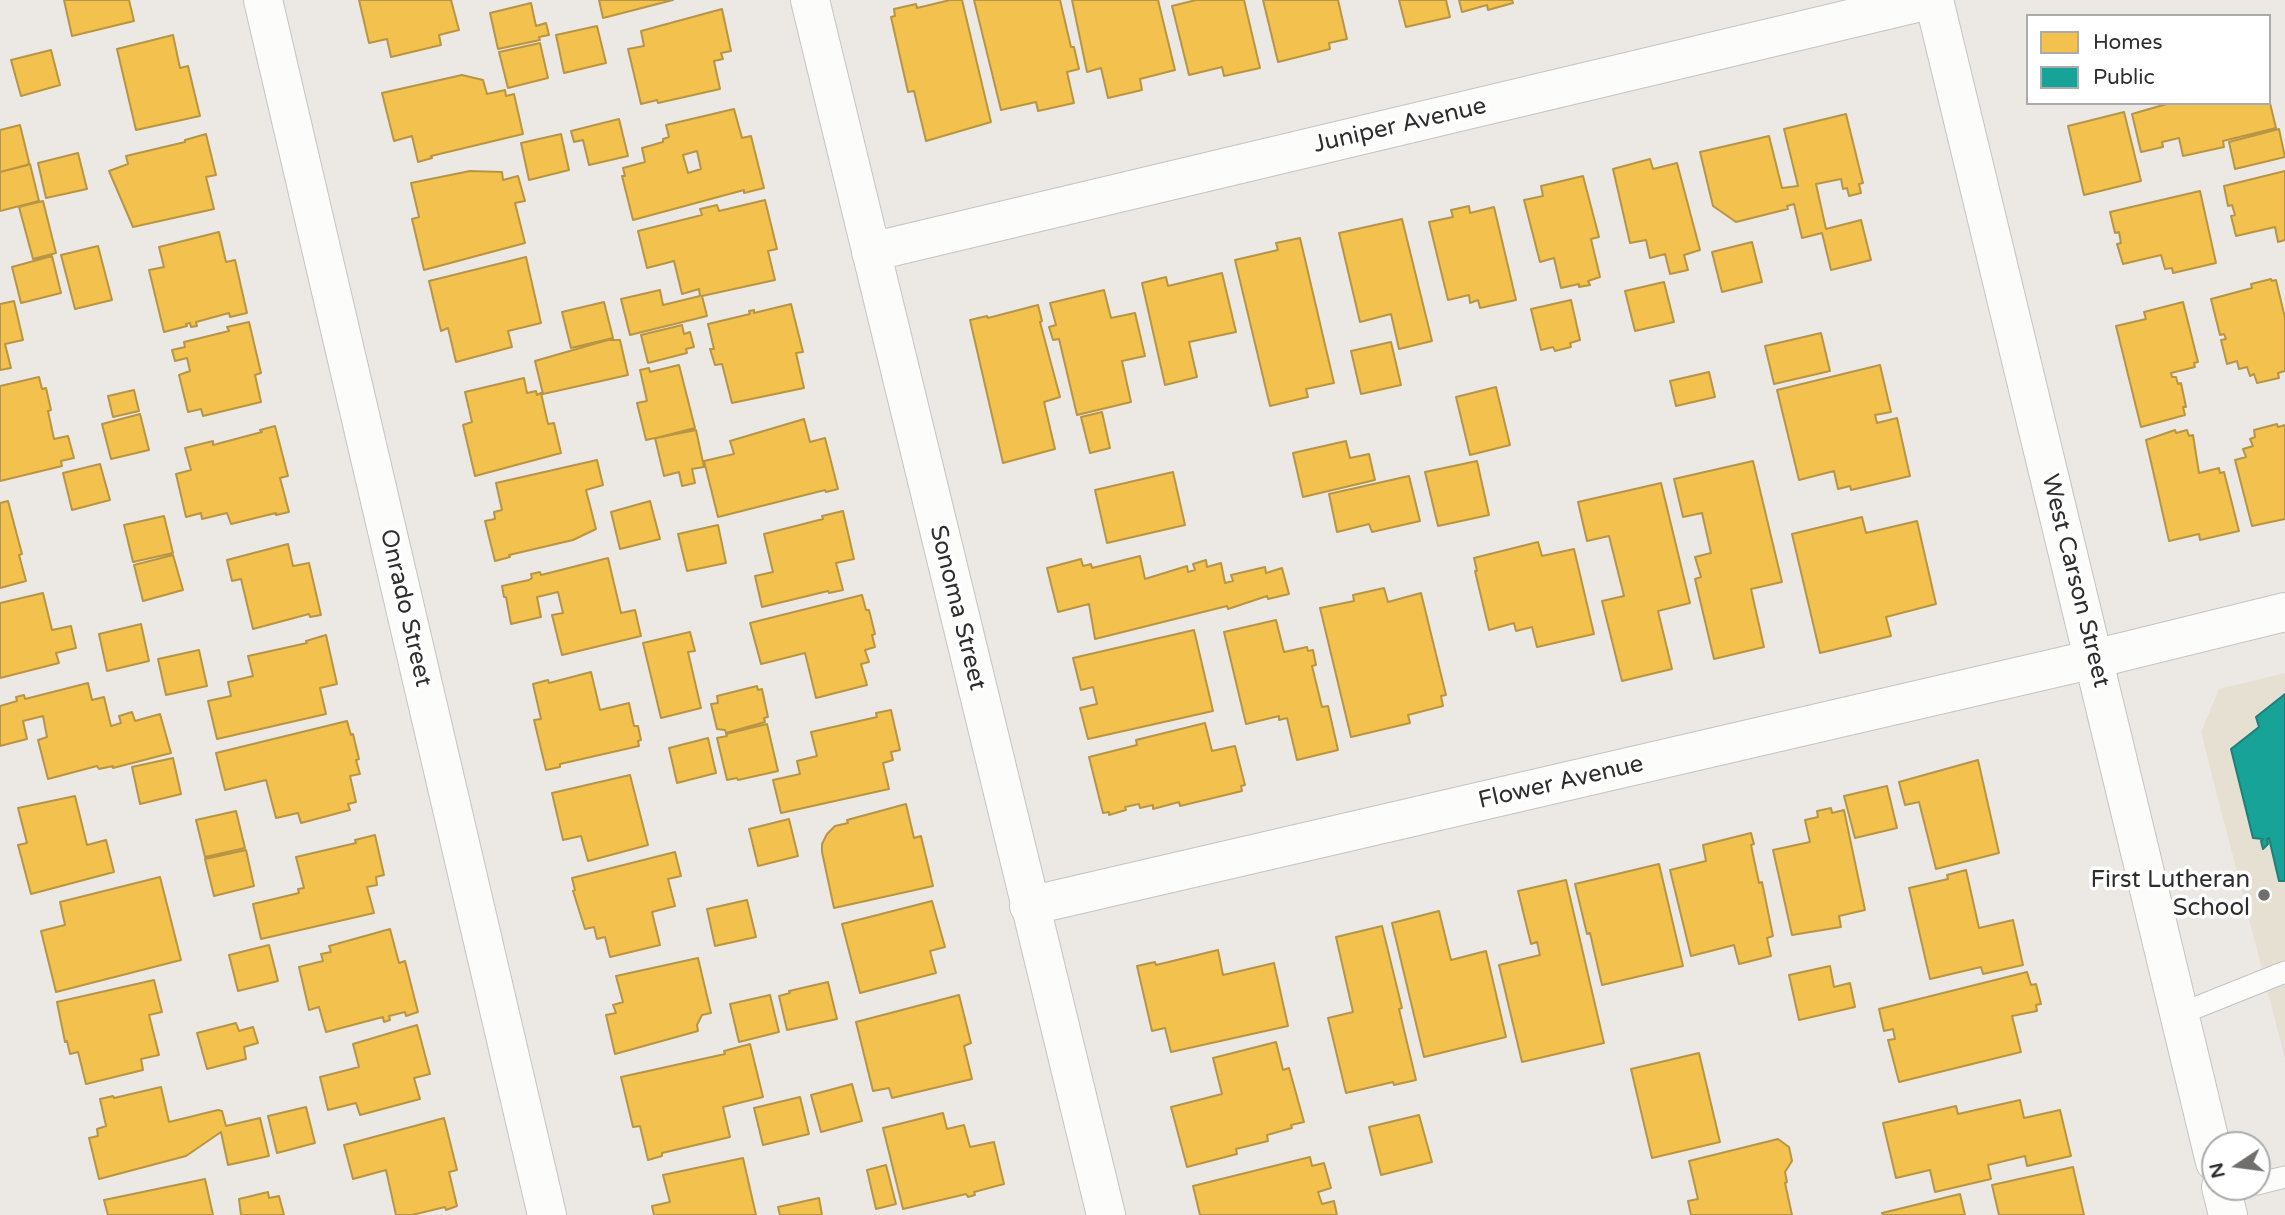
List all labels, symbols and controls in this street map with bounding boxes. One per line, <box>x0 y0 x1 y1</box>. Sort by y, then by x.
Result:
legend <box>2026 14 2271 105</box>
text: Homes <box>2093 30 2163 55</box>
text: Public <box>2093 65 2155 90</box>
street label: Juniper Avenue <box>1311 92 1489 160</box>
street label: West Carson Street <box>2035 472 2115 690</box>
street label: Sonoma Street <box>923 523 991 693</box>
street label: Onrado Street <box>373 526 437 690</box>
street label: Flower Avenue <box>1476 750 1646 816</box>
place label: First Lutheran School <box>2091 867 2250 923</box>
marker: First Lutheran School <box>2256 887 2272 903</box>
north arrow <box>2201 1131 2271 1201</box>
text: N <box>2205 1160 2230 1180</box>

